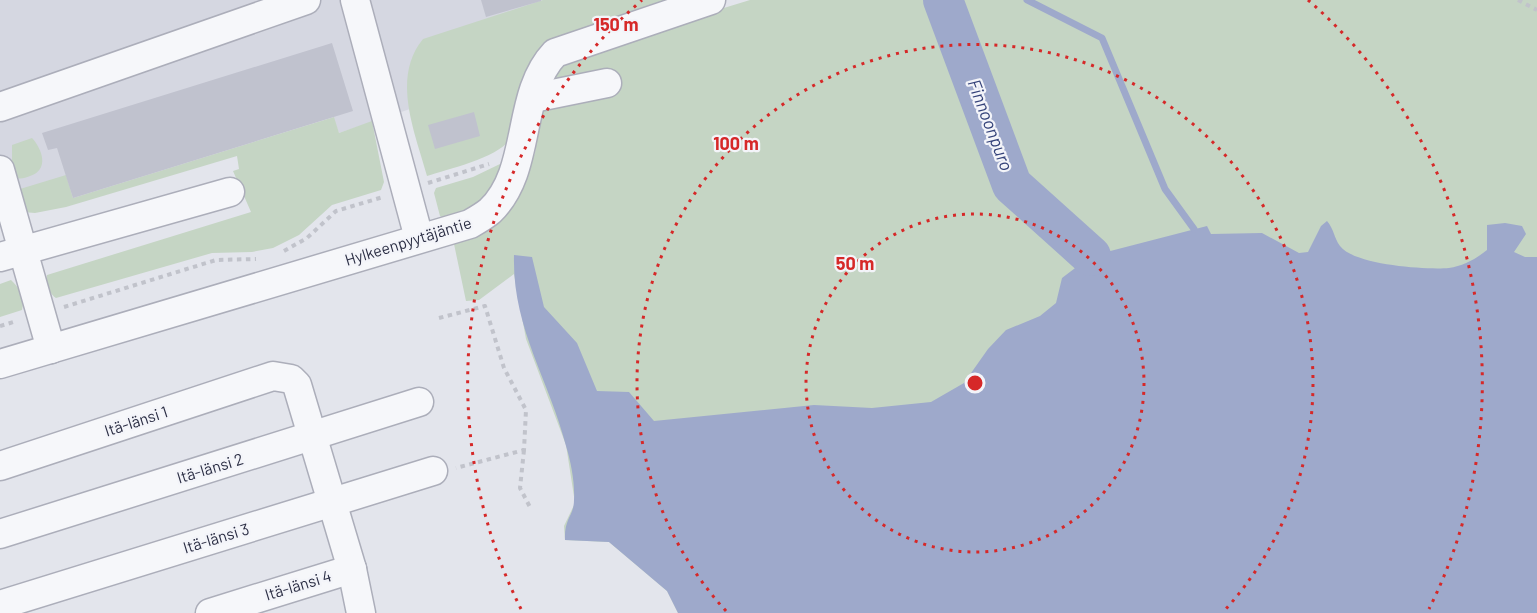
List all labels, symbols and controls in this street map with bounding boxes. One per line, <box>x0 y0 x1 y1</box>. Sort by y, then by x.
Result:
text: 150 m <box>594 13 638 35</box>
water label: Finnoonpuro <box>963 76 1018 174</box>
text: 100 m <box>713 132 759 154</box>
street label: Hylkeenpyytäjäntie <box>342 212 474 269</box>
text: 50 m <box>836 252 874 274</box>
centre of rings <box>965 373 985 393</box>
street label: Itä-länsi 1 <box>102 401 170 440</box>
street label: Itä-länsi 2 <box>174 448 245 487</box>
street label: Itä-länsi 3 <box>181 518 251 557</box>
street label: Itä-länsi 4 <box>262 565 333 604</box>

